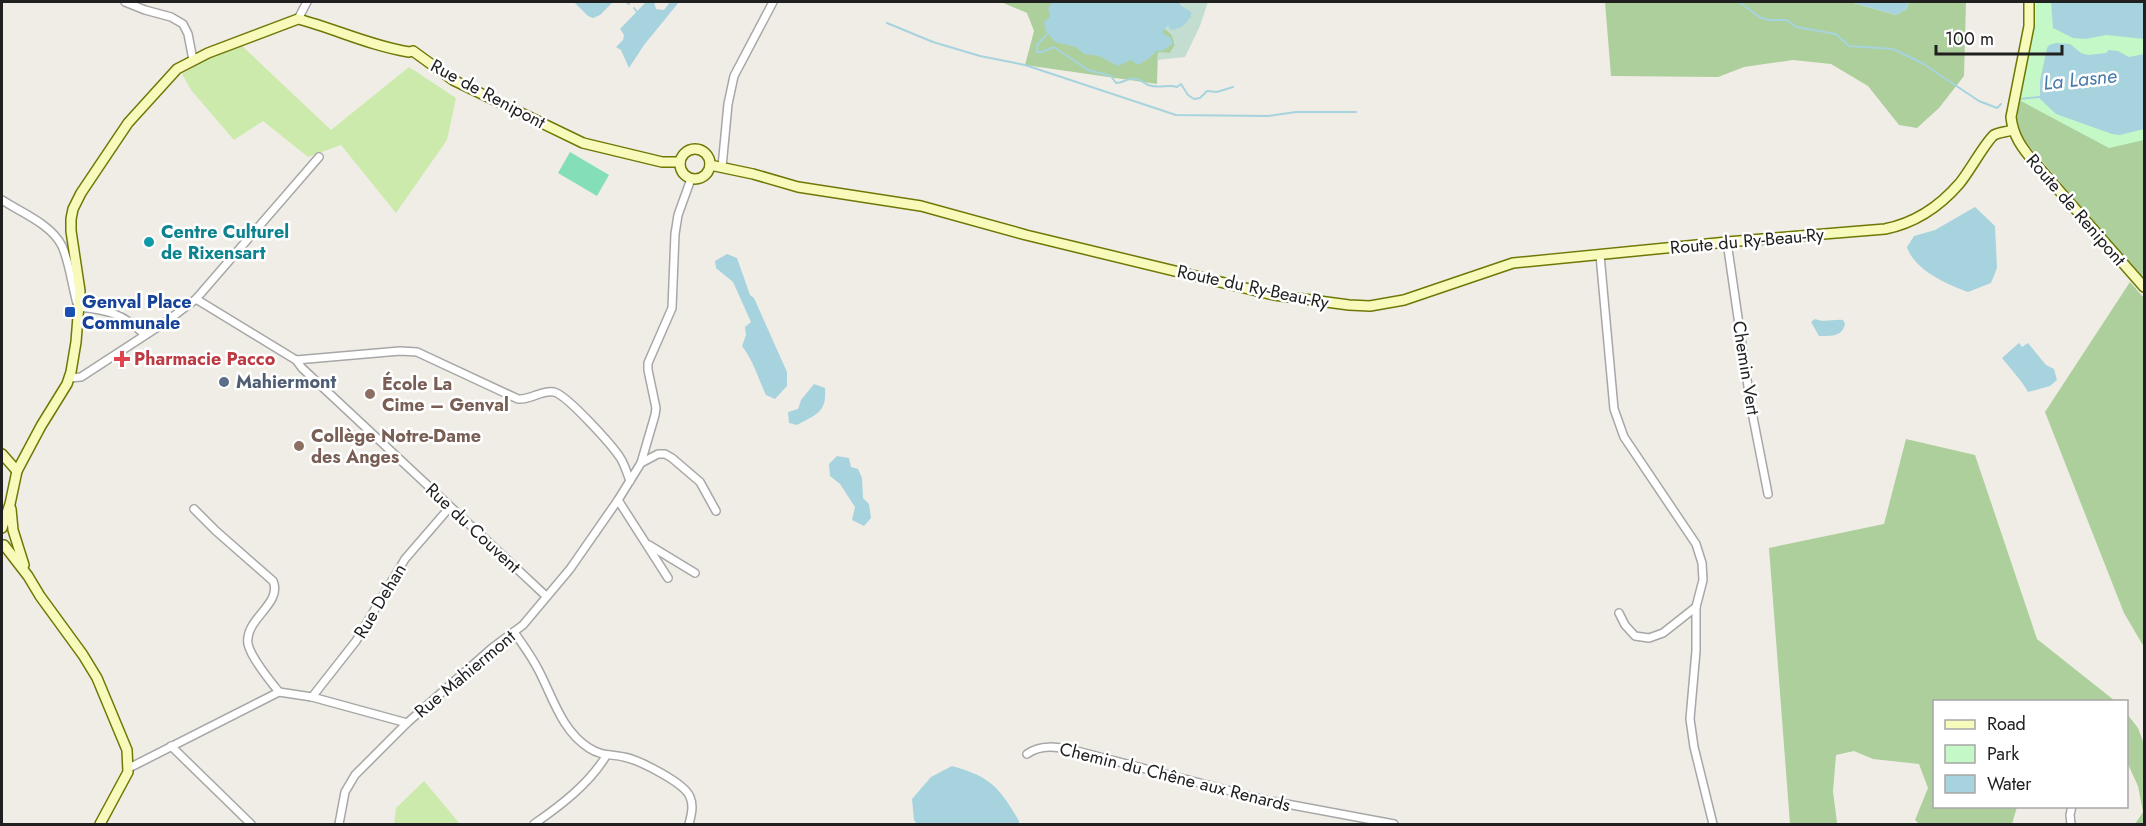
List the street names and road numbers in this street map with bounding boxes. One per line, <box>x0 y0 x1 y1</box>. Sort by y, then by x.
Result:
street label: Rue de Renipont <box>426 53 551 135</box>
street label: Route de Renipont <box>2020 148 2132 272</box>
street label: Route du Ry-Beau-Ry <box>1669 221 1825 261</box>
street label: Route du Ry-Beau-Ry <box>1175 258 1331 316</box>
street label: Chemin Vert <box>1726 319 1766 418</box>
street label: Rue du Couvent <box>420 477 527 579</box>
street label: Rue Dehan <box>347 559 413 643</box>
street label: Rue Mahiermont <box>409 624 522 724</box>
street label: Chemin du Chêne aux Renards <box>1057 736 1293 818</box>

